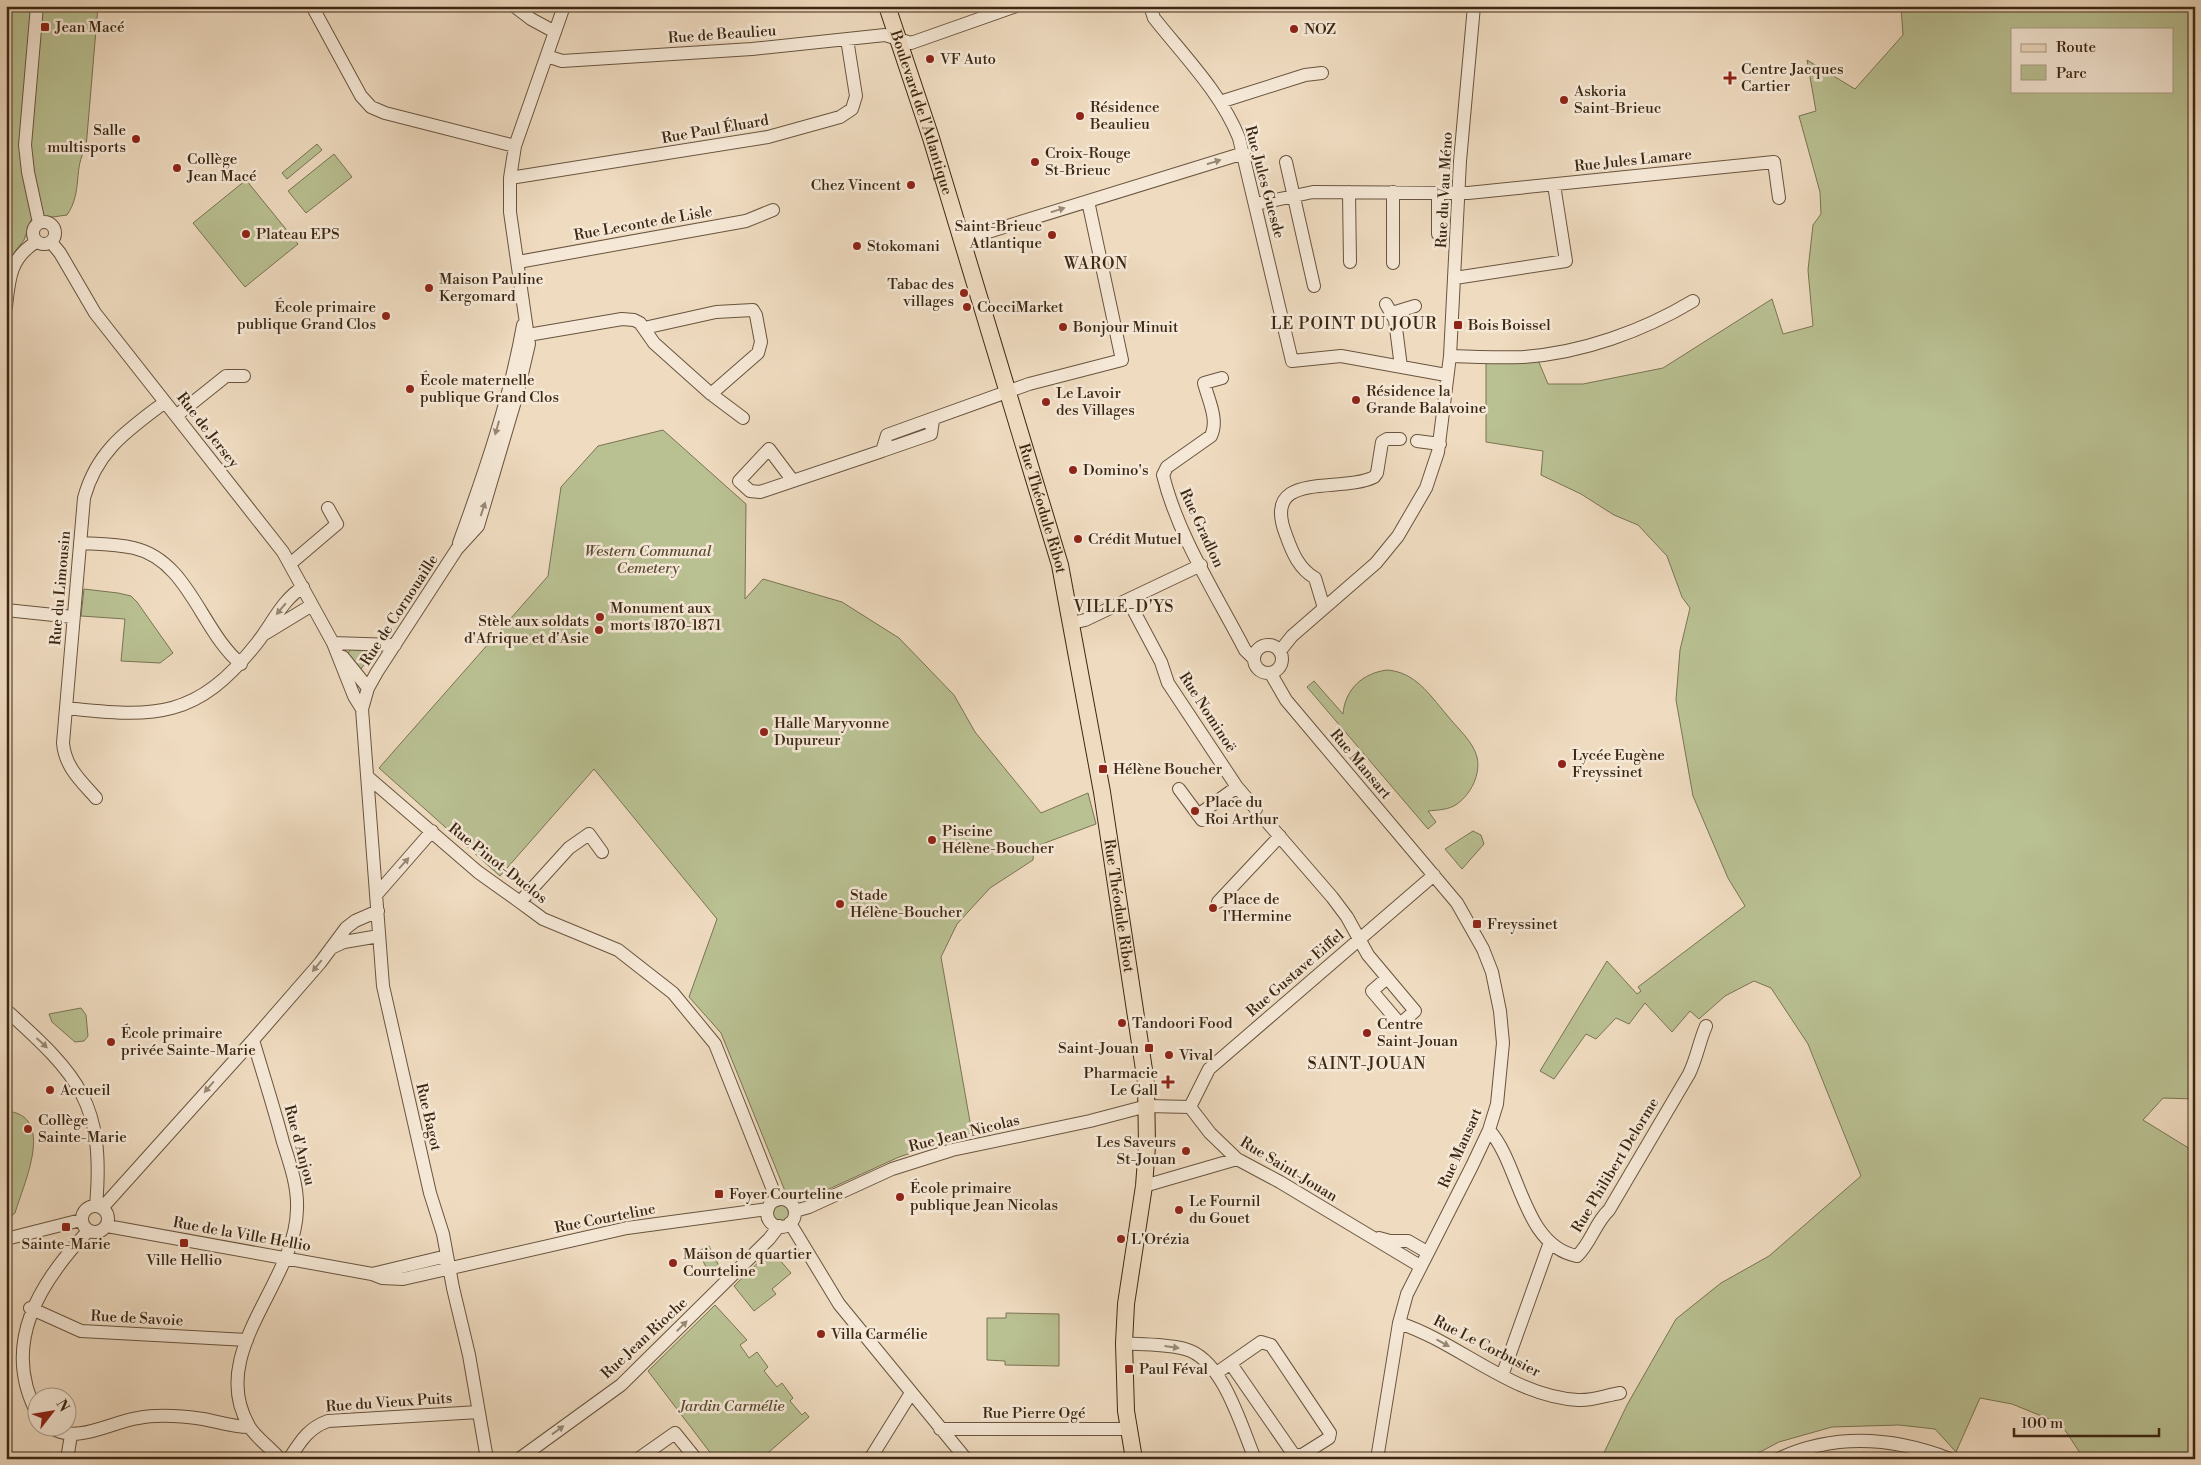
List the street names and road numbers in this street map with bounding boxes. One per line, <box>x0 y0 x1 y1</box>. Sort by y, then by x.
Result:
street label: Rue de Beaulieu <box>667 21 777 48</box>
street label: Boulevard de l'Atlantique <box>885 27 957 197</box>
street label: Rue Paul Éluard <box>660 110 771 148</box>
street label: Rue Jules Guesde <box>1240 124 1289 241</box>
street label: Rue du Vau Méno <box>1432 131 1457 249</box>
street label: Rue Jules Lamare <box>1573 145 1693 176</box>
street label: Rue Leconte de Lisle <box>572 202 714 245</box>
street label: Rue de Jersey <box>172 389 243 472</box>
street label: Rue Théodule Ribot <box>1014 441 1070 575</box>
street label: Rue Gradlon <box>1175 486 1228 571</box>
street label: Rue du Limousin <box>46 530 75 646</box>
street label: Rue de Cornouaille <box>356 551 443 670</box>
street label: Rue Nominoë <box>1175 669 1241 756</box>
street label: Rue Mansart <box>1326 725 1396 804</box>
street label: Rue Pinot-Duclos <box>444 819 551 908</box>
street label: Rue Théodule Ribot <box>1099 838 1138 974</box>
street label: Rue Gustave Eiffel <box>1242 925 1349 1021</box>
street label: Rue Bagot <box>411 1081 446 1154</box>
street label: Rue Philibert Delorme <box>1568 1094 1663 1236</box>
street label: Rue d'Anjou <box>280 1103 320 1188</box>
street label: Rue Mansart <box>1434 1105 1487 1191</box>
street label: Rue Jean Nicolas <box>907 1110 1022 1156</box>
street label: Rue Saint-Jouan <box>1236 1133 1341 1206</box>
street label: Rue Courteline <box>553 1199 657 1238</box>
street label: Rue de la Ville Hellio <box>171 1213 313 1256</box>
street label: Rue Jean Rioche <box>597 1294 691 1383</box>
street label: Rue de Savoie <box>90 1307 184 1330</box>
street label: Rue Le Corbusier <box>1430 1311 1544 1382</box>
street label: Rue du Vieux Puits <box>325 1389 453 1416</box>
street label: Rue Pierre Ogé <box>982 1404 1086 1423</box>

